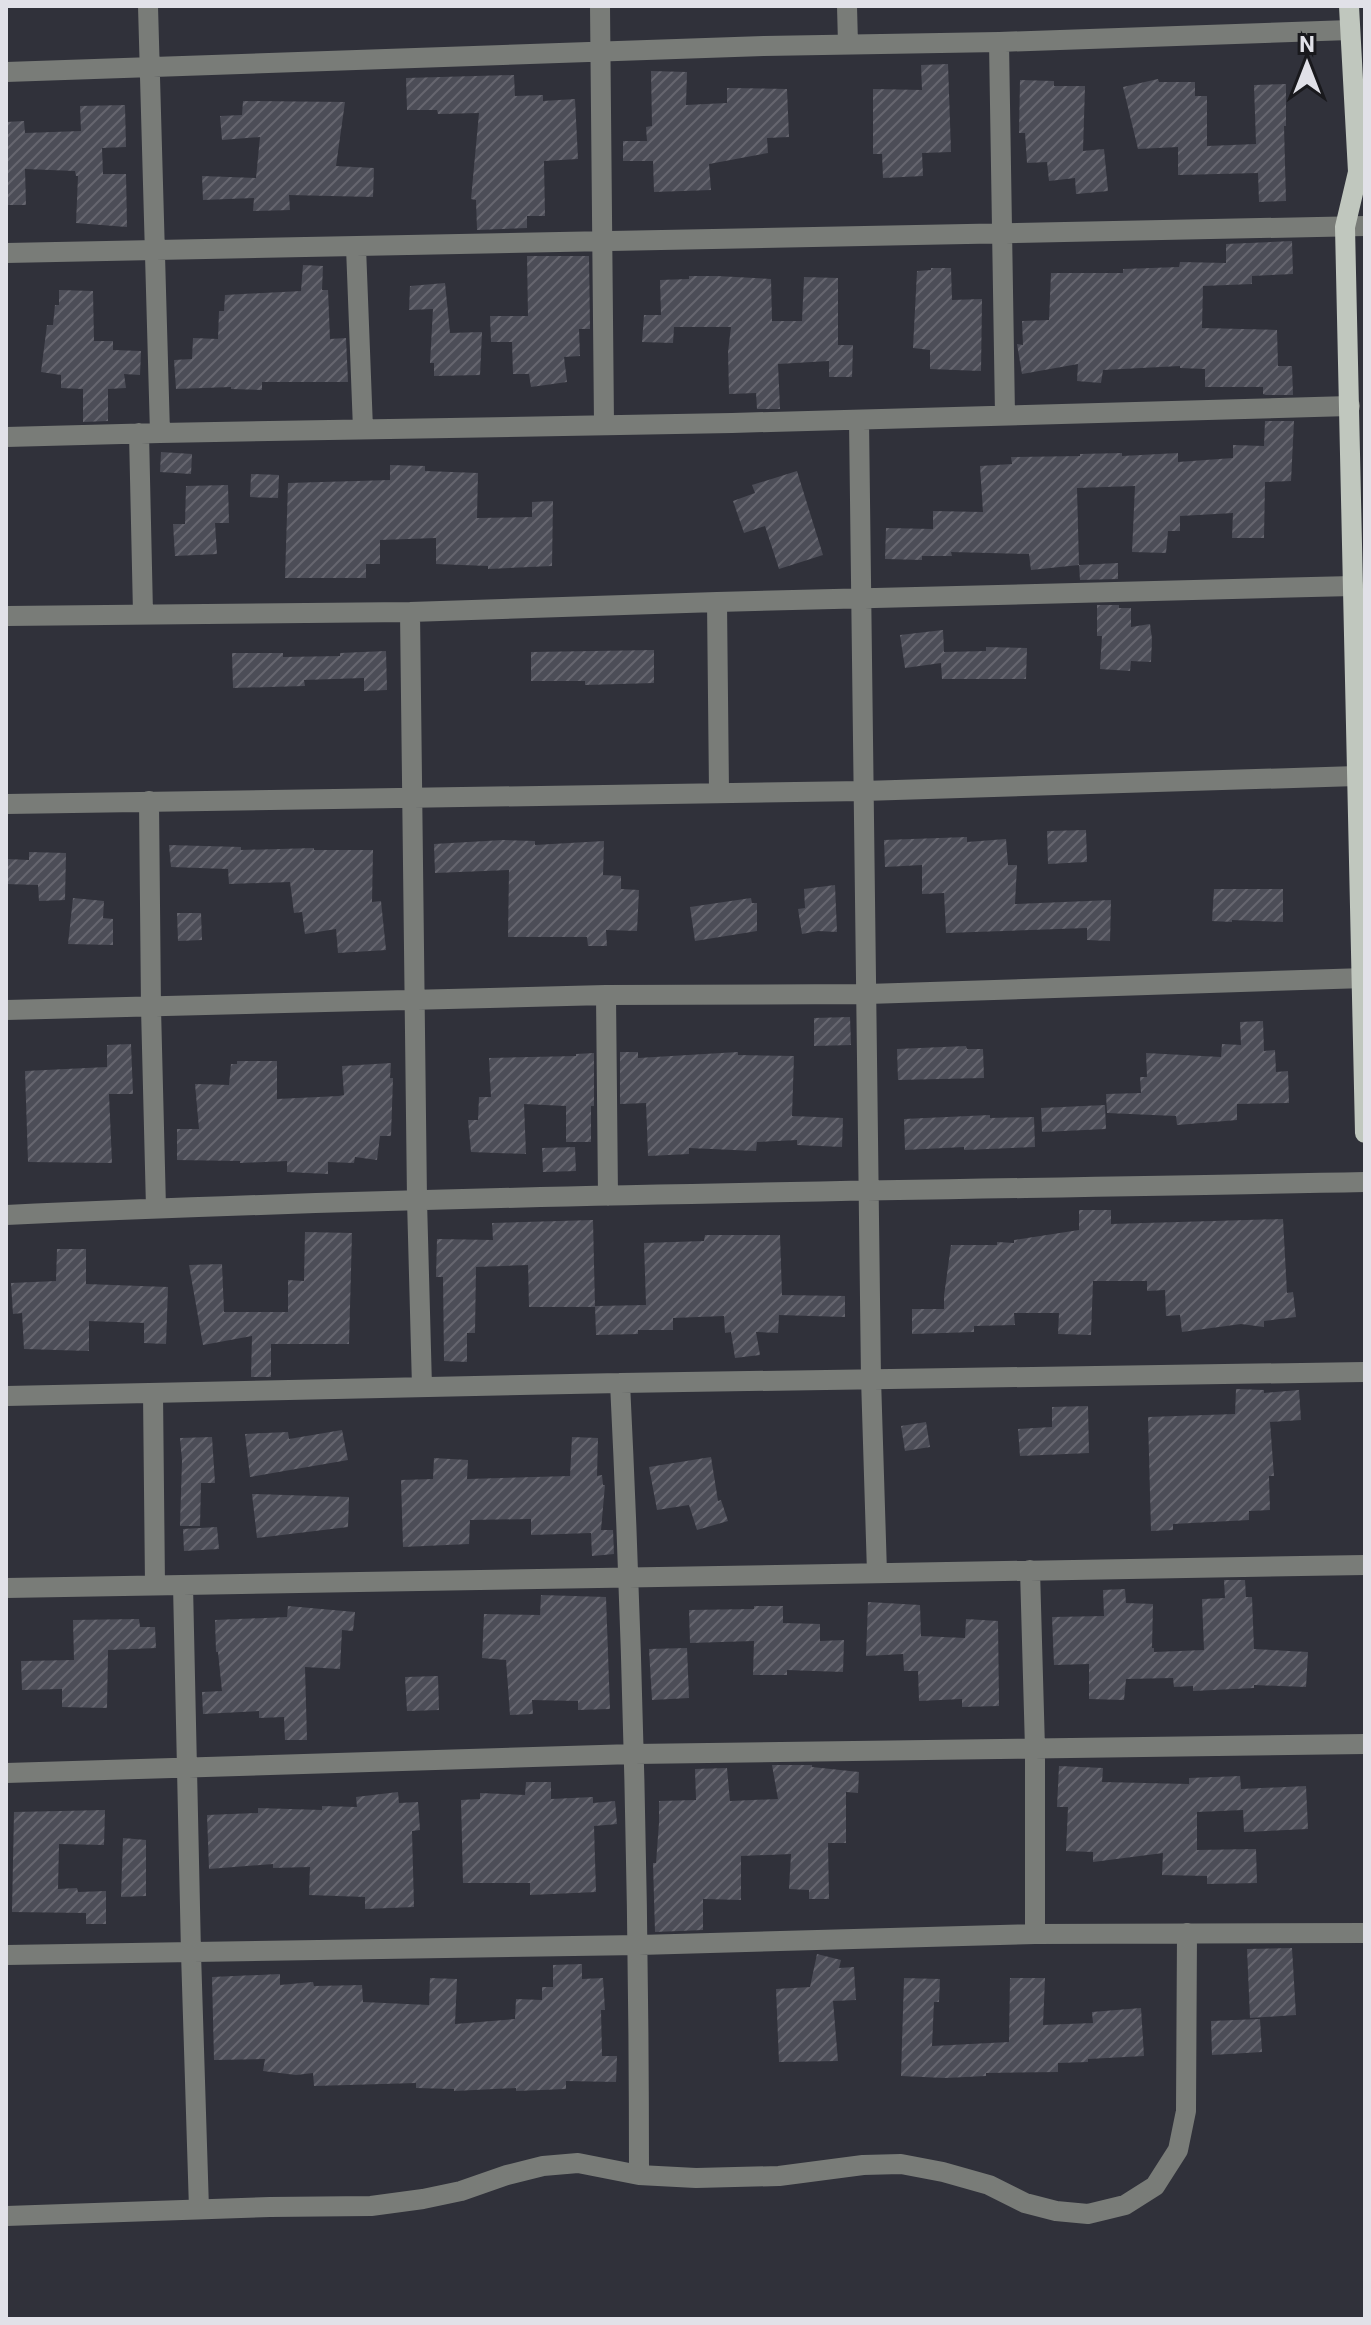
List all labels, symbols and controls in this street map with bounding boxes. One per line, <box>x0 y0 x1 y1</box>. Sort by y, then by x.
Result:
north arrow <box>1267 24 1347 104</box>
text: N <box>1299 32 1315 57</box>

